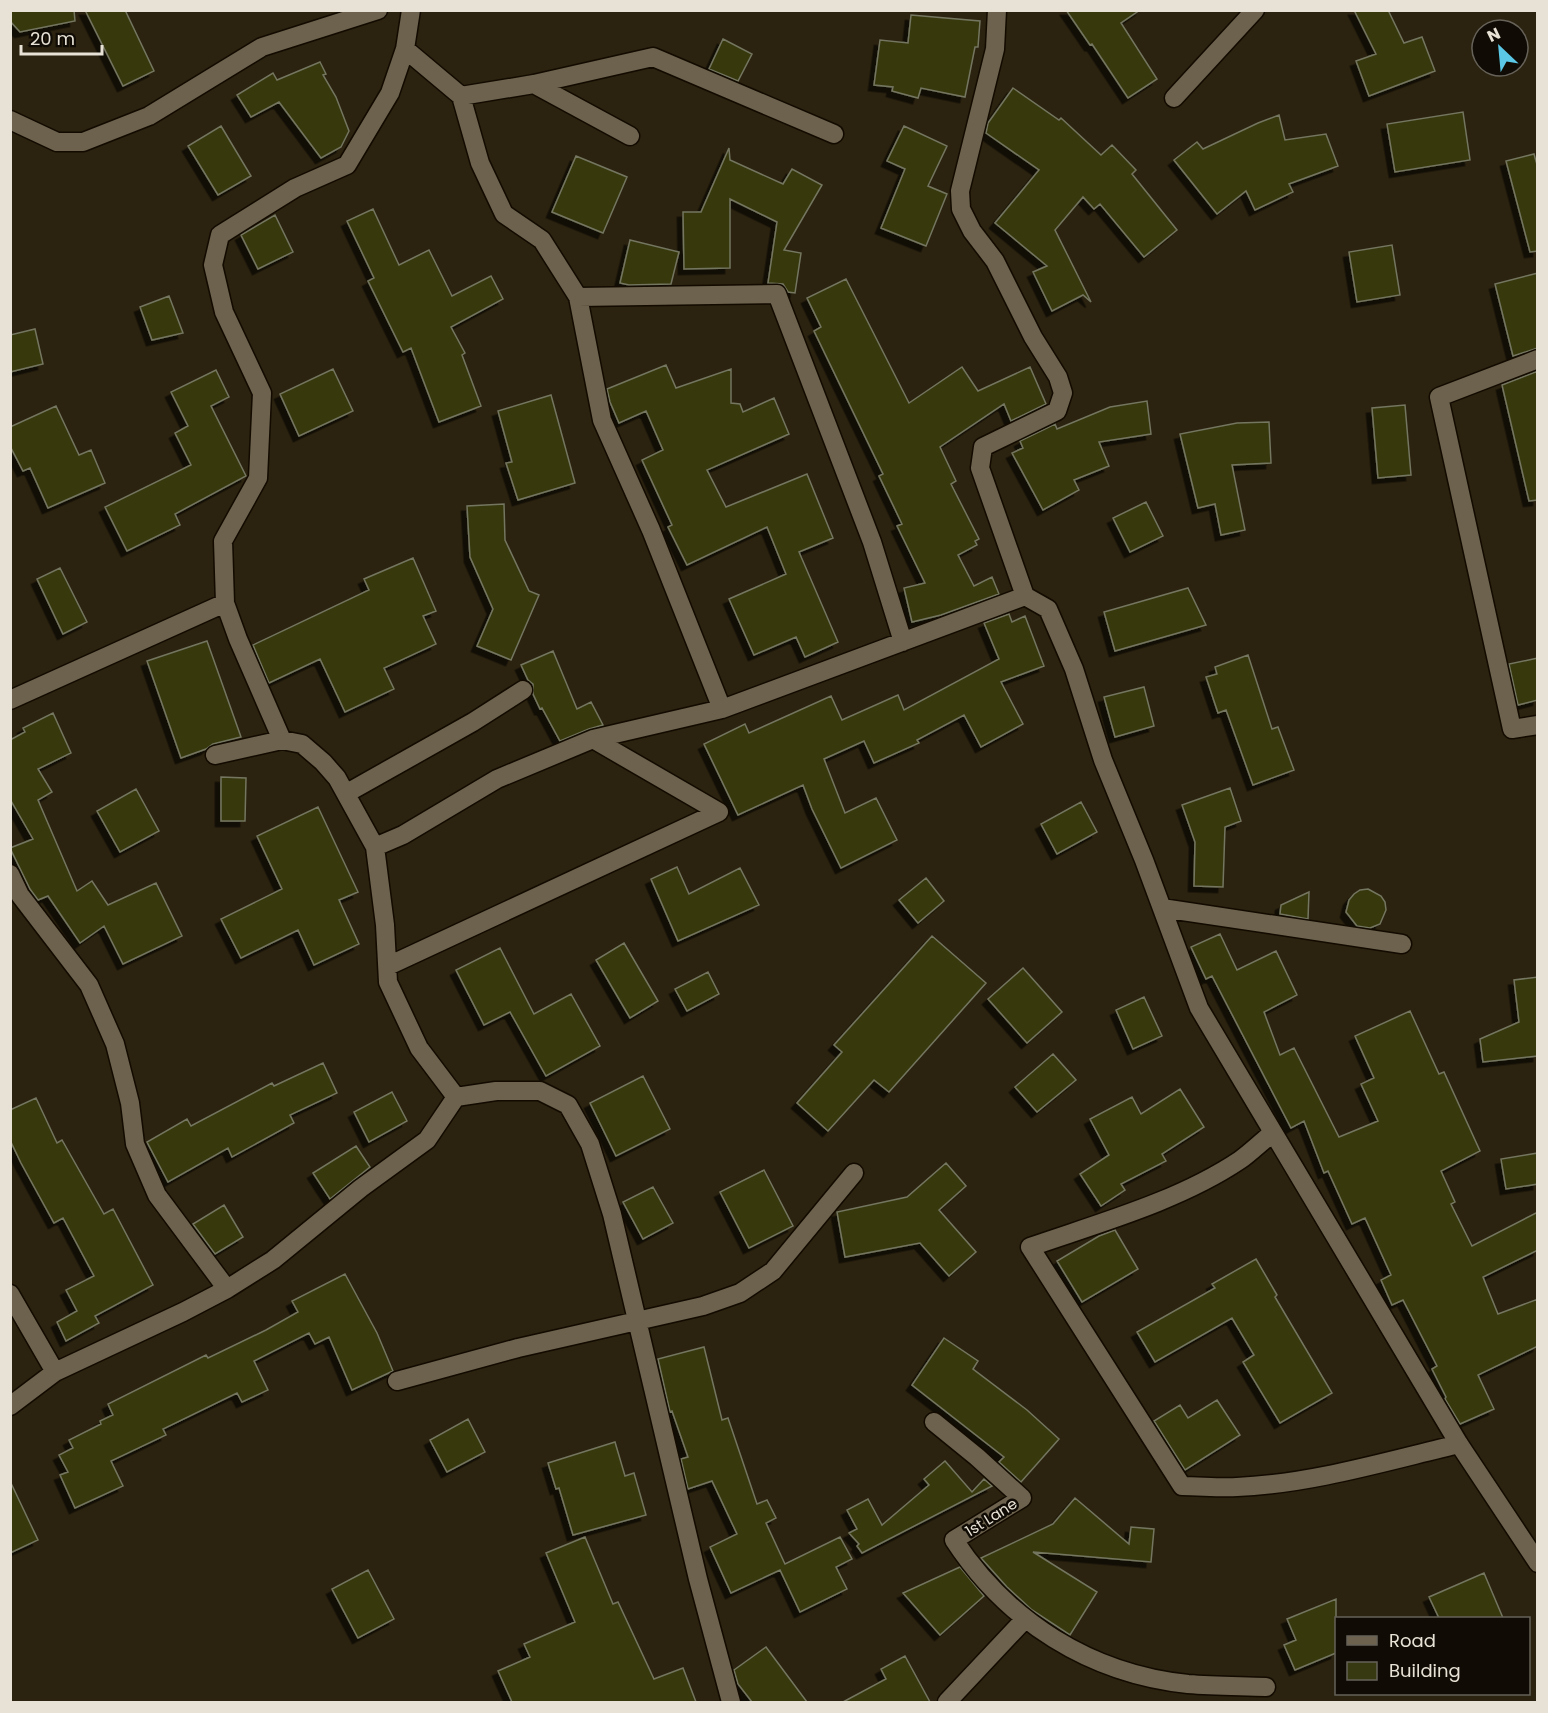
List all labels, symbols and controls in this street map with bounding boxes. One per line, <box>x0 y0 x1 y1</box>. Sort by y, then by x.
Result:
scale bar <box>21 18 102 56</box>
north arrow <box>1470 18 1530 78</box>
text: N <box>1483 22 1504 48</box>
text: 20 m <box>30 26 75 51</box>
street label: 1st Lane <box>961 1493 1021 1541</box>
legend <box>1335 1617 1530 1695</box>
text: Road <box>1389 1628 1436 1653</box>
text: Building <box>1389 1658 1461 1683</box>

